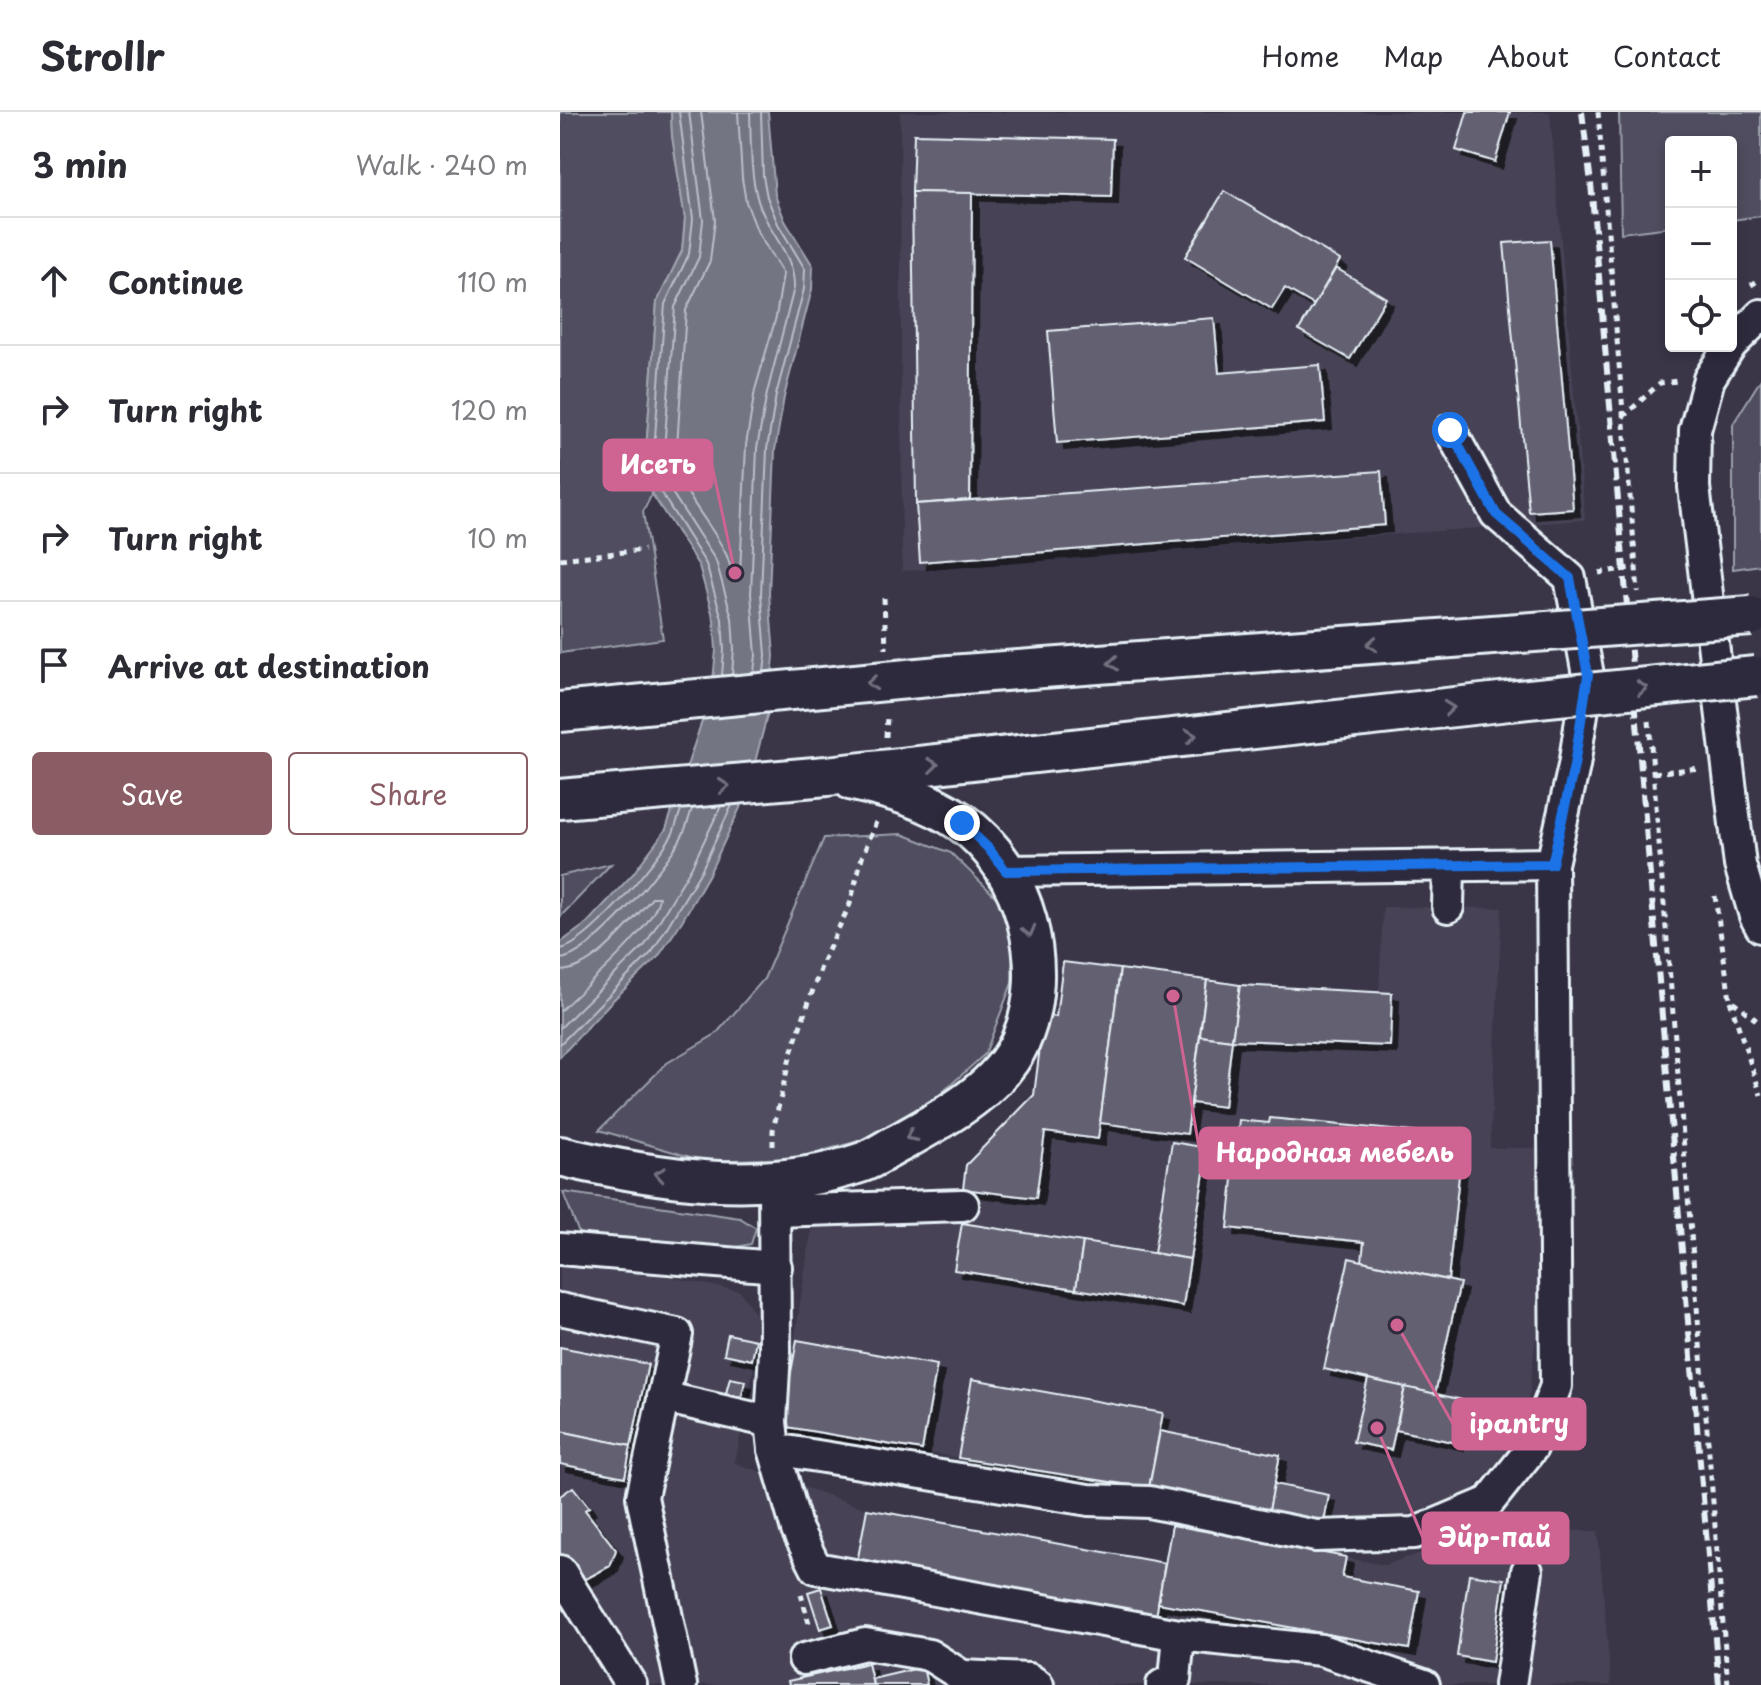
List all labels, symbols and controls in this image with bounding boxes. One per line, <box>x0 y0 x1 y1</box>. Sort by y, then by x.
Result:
text: Strollr <box>40 27 165 84</box>
text: Home <box>1261 34 1339 77</box>
text: Map <box>1383 34 1443 77</box>
text: About <box>1487 34 1569 77</box>
text: Contact <box>1613 34 1721 77</box>
map controls <box>1665 136 1737 352</box>
button: + <box>1665 136 1737 208</box>
text: 3 min <box>32 138 128 190</box>
text: Walk · 240 m <box>356 145 528 184</box>
button: − <box>1665 208 1737 280</box>
icon: ahead <box>32 259 76 303</box>
text: Continue <box>108 259 243 304</box>
text: 110 m <box>457 262 528 301</box>
button: locate <box>1665 280 1737 352</box>
icon: right <box>32 387 76 431</box>
text: Turn right <box>108 387 263 432</box>
text: 120 m <box>451 390 528 429</box>
route start <box>1432 412 1468 448</box>
callout: Исеть <box>604 440 712 490</box>
text: Исеть <box>620 444 696 483</box>
icon: right <box>32 515 76 559</box>
text: Turn right <box>108 515 263 560</box>
text: 10 m <box>467 518 528 557</box>
one-way arrow <box>1365 635 1378 652</box>
icon: arrive <box>32 643 76 687</box>
text: Arrive at destination <box>108 643 430 688</box>
one-way arrow <box>1106 654 1119 671</box>
one-way arrow <box>865 674 878 691</box>
one-way arrow <box>1636 679 1649 696</box>
one-way arrow <box>1443 699 1456 716</box>
one-way arrow <box>1185 728 1198 745</box>
button: Save <box>32 752 272 835</box>
button: Share <box>288 752 528 835</box>
one-way arrow <box>926 756 939 773</box>
one-way arrow <box>717 778 730 795</box>
route end <box>944 805 980 841</box>
one-way arrow <box>1020 924 1037 938</box>
one-way arrow <box>904 1127 919 1142</box>
callout: Народная мебель <box>1200 1128 1470 1178</box>
text: Народная мебель <box>1216 1132 1454 1171</box>
one-way arrow <box>653 1167 667 1184</box>
callout: ipantry <box>1453 1399 1585 1449</box>
text: ipantry <box>1469 1403 1569 1442</box>
callout: Эйр-пай <box>1423 1513 1568 1563</box>
text: Эйр-пай <box>1438 1517 1551 1556</box>

